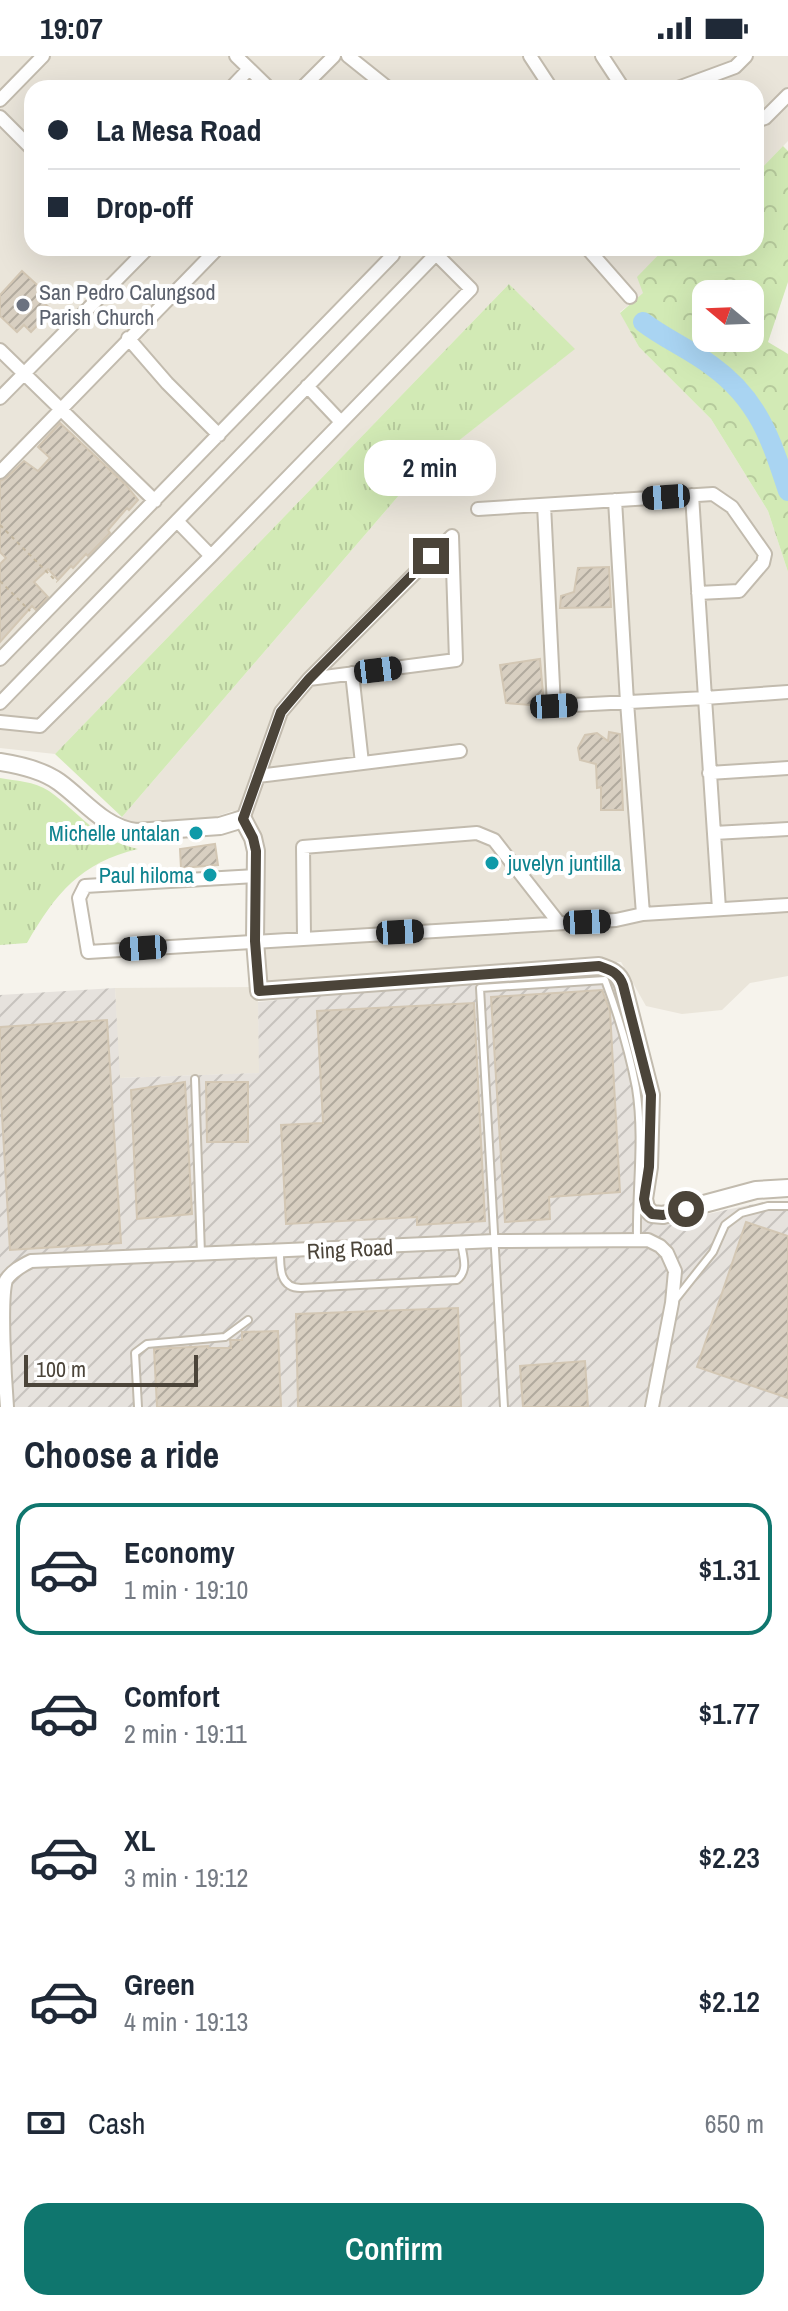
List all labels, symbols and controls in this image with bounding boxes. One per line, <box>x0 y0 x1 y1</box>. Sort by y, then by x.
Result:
text: 19:07 <box>40 8 103 48</box>
text: La Mesa Road <box>96 110 261 150</box>
text: Drop-off <box>96 187 193 227</box>
place label: San Pedro Calungsod Parish Church <box>39 277 216 332</box>
north arrow <box>692 280 764 352</box>
map controls <box>692 280 764 352</box>
marker: San Pedro Calungsod Parish Church <box>14 296 32 314</box>
callout: 2 min <box>365 440 497 496</box>
text: 2 min <box>403 450 457 485</box>
car <box>641 483 691 511</box>
route end <box>413 538 449 574</box>
car <box>353 655 403 685</box>
car <box>529 693 579 719</box>
place label: Michelle untalan <box>49 818 180 848</box>
marker: Michelle untalan <box>187 824 205 842</box>
place label: juvelyn juntilla <box>507 848 621 878</box>
marker: juvelyn juntilla <box>483 854 501 872</box>
place label: Paul hiloma <box>99 860 194 890</box>
marker: Paul hiloma <box>201 866 219 884</box>
car <box>563 909 611 935</box>
car <box>375 919 425 945</box>
car <box>118 934 168 962</box>
route start <box>668 1191 704 1227</box>
street label: Ring Road <box>306 1232 394 1266</box>
scale bar <box>24 1351 198 1387</box>
text: 100 m <box>36 1354 86 1384</box>
text: Choose a ride <box>24 1431 219 1479</box>
text: Economy <box>124 1532 235 1572</box>
icon: car <box>28 1533 100 1605</box>
text: $1.31 <box>698 1549 760 1589</box>
text: 1 min · 19:10 <box>124 1572 248 1607</box>
text: Comfort <box>124 1676 220 1716</box>
icon: car <box>28 1677 100 1749</box>
text: $1.77 <box>698 1693 760 1733</box>
text: 2 min · 19:11 <box>124 1716 247 1751</box>
text: XL <box>124 1820 155 1860</box>
icon: car <box>28 1821 100 1893</box>
text: $2.23 <box>698 1837 760 1877</box>
text: 3 min · 19:12 <box>124 1860 248 1895</box>
text: Green <box>124 1964 195 2004</box>
icon: car <box>28 1965 100 2037</box>
text: $2.12 <box>698 1981 760 2021</box>
text: 4 min · 19:13 <box>124 2004 248 2039</box>
icon: cash <box>24 2101 68 2145</box>
text: Cash <box>88 2103 145 2143</box>
text: 650 m <box>705 2106 764 2141</box>
button: Confirm <box>24 2203 764 2295</box>

